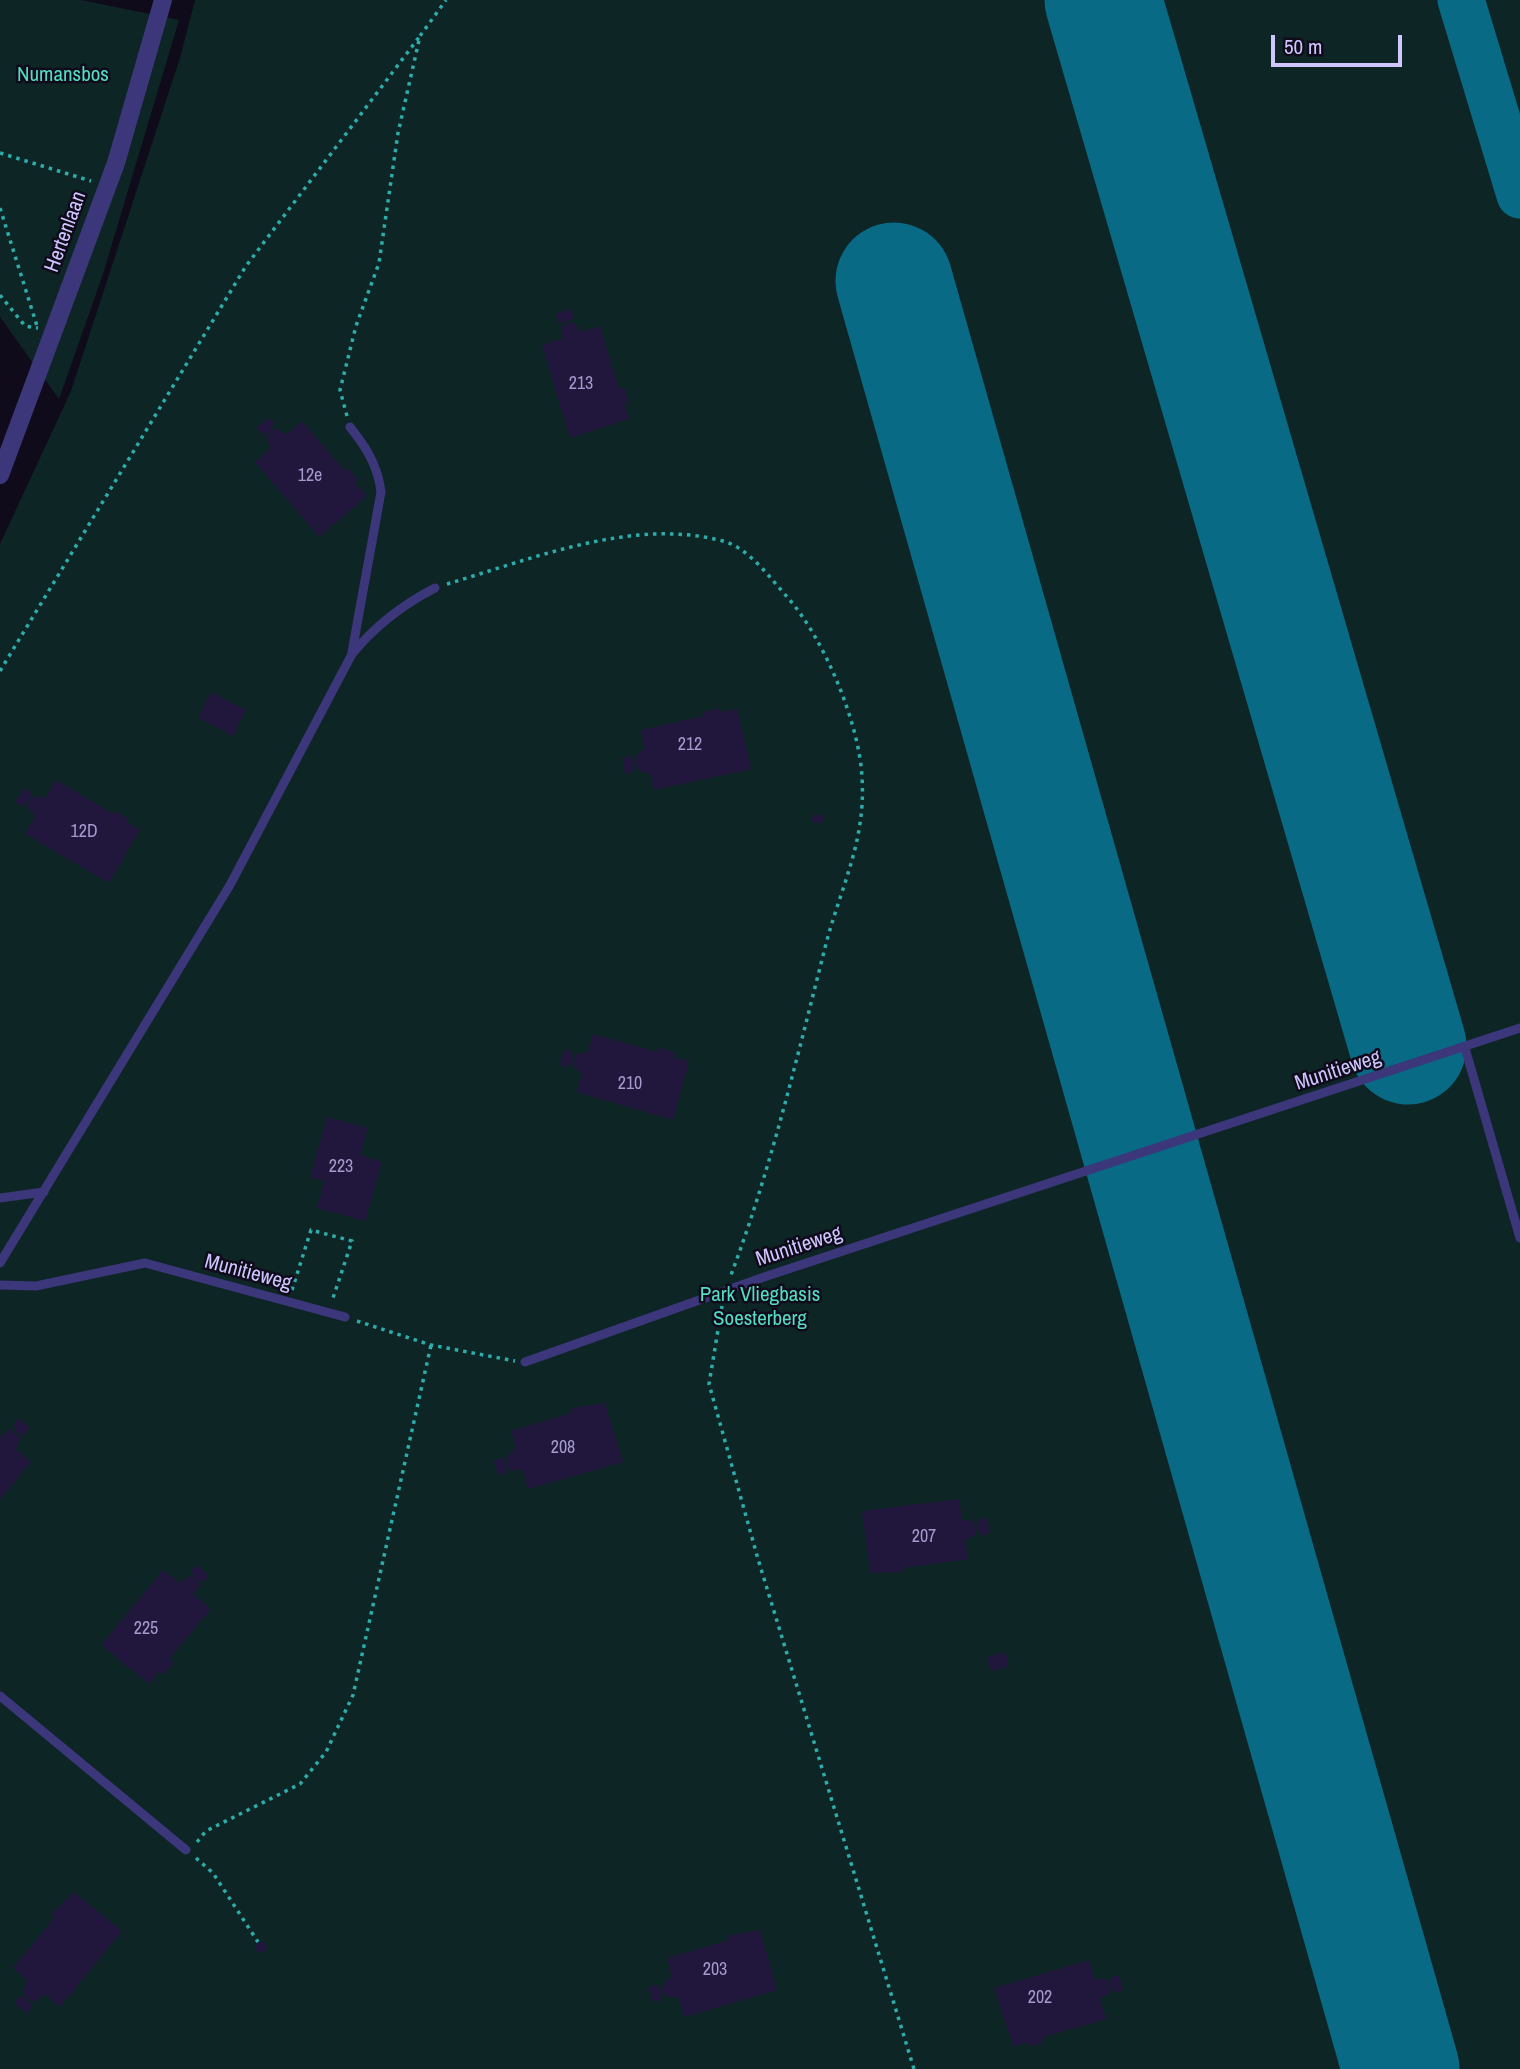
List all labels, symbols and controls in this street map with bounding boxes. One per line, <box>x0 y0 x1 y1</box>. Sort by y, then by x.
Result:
scale bar <box>1275 21 1406 65</box>
text: 50 m <box>1284 32 1322 61</box>
park label: Numansbos <box>17 62 109 88</box>
street label: Hertenlaan <box>40 188 92 276</box>
house number: 213 <box>569 373 593 395</box>
house number: 12e <box>298 465 322 487</box>
house number: 212 <box>678 734 702 756</box>
house number: 12D <box>70 821 98 843</box>
street label: Munitieweg <box>1292 1045 1384 1097</box>
house number: 210 <box>618 1073 642 1095</box>
house number: 223 <box>329 1156 353 1178</box>
street label: Munitieweg <box>753 1221 845 1273</box>
street label: Munitieweg <box>202 1249 294 1297</box>
park label: Park Vliegbasis Soesterberg <box>700 1282 820 1332</box>
house number: 208 <box>551 1437 575 1459</box>
house number: 207 <box>912 1526 936 1548</box>
house number: 225 <box>134 1618 158 1640</box>
house number: 203 <box>703 1959 727 1981</box>
house number: 202 <box>1028 1987 1052 2009</box>

